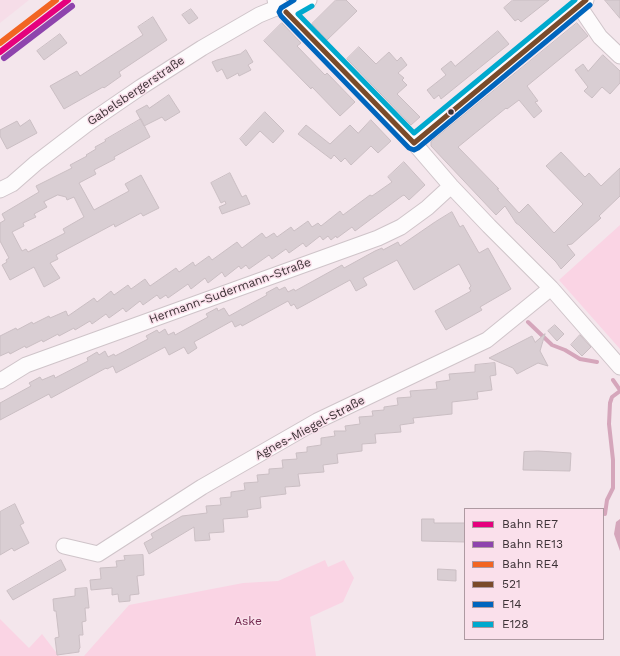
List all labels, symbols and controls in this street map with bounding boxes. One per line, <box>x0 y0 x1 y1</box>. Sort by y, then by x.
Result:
street label: Gabelsbergerstraße <box>85 53 187 129</box>
unlabelled marker <box>446 107 456 117</box>
street label: Hermann-Sudermann-Straße <box>147 255 313 327</box>
street label: Agnes-Miegel-Straße <box>253 393 367 463</box>
legend <box>464 508 604 640</box>
text: Bahn RE7 <box>502 517 558 531</box>
text: Bahn RE13 <box>502 537 563 551</box>
text: Bahn RE4 <box>502 557 559 571</box>
text: 521 <box>502 577 521 591</box>
text: E14 <box>502 597 522 611</box>
park label: Aske <box>234 614 262 628</box>
text: E128 <box>502 617 529 631</box>

